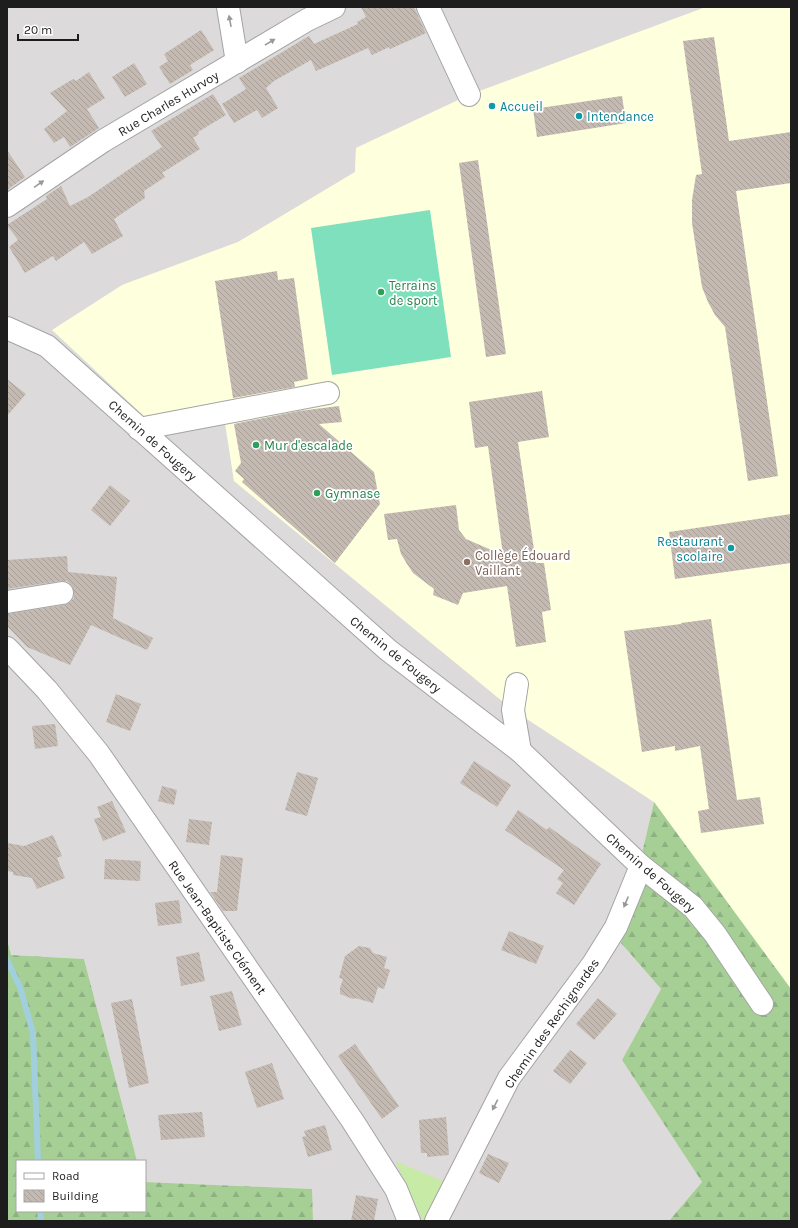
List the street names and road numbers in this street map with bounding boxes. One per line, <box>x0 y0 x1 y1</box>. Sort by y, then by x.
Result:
street label: Rue Charles Hurvoy <box>115 68 221 139</box>
street label: Chemin de Fougery <box>106 397 200 484</box>
street label: Chemin de Fougery <box>347 613 444 696</box>
street label: Chemin de Fougery <box>603 830 698 915</box>
street label: Rue Jean-Baptiste Clément <box>166 857 270 997</box>
street label: Chemin des Rechignardes <box>501 955 602 1091</box>

